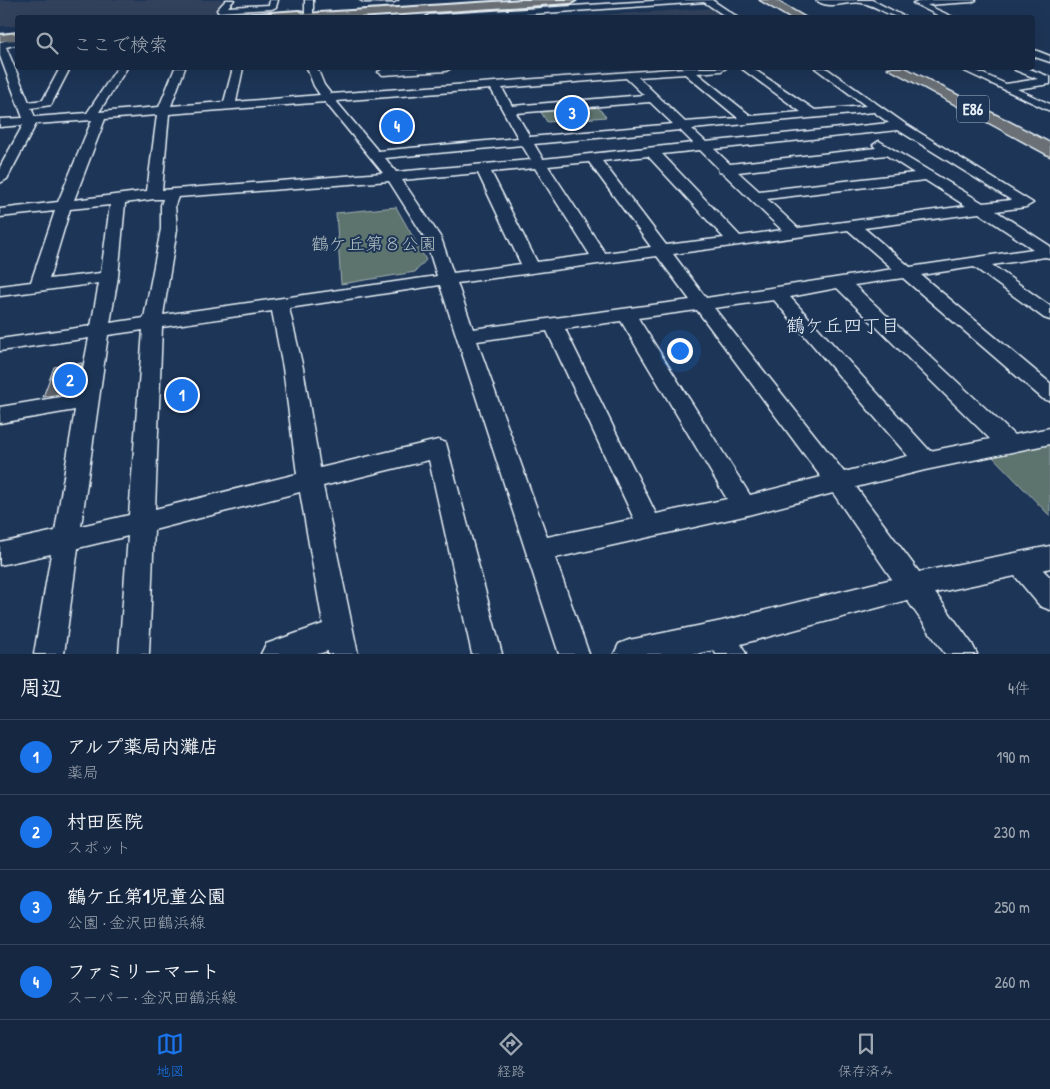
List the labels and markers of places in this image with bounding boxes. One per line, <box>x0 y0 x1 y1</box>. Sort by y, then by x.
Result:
pin: 3 <box>556 94 588 132</box>
pin: 4 <box>381 107 413 145</box>
pin: 2 <box>54 361 86 399</box>
pin: 1 <box>166 376 198 414</box>

